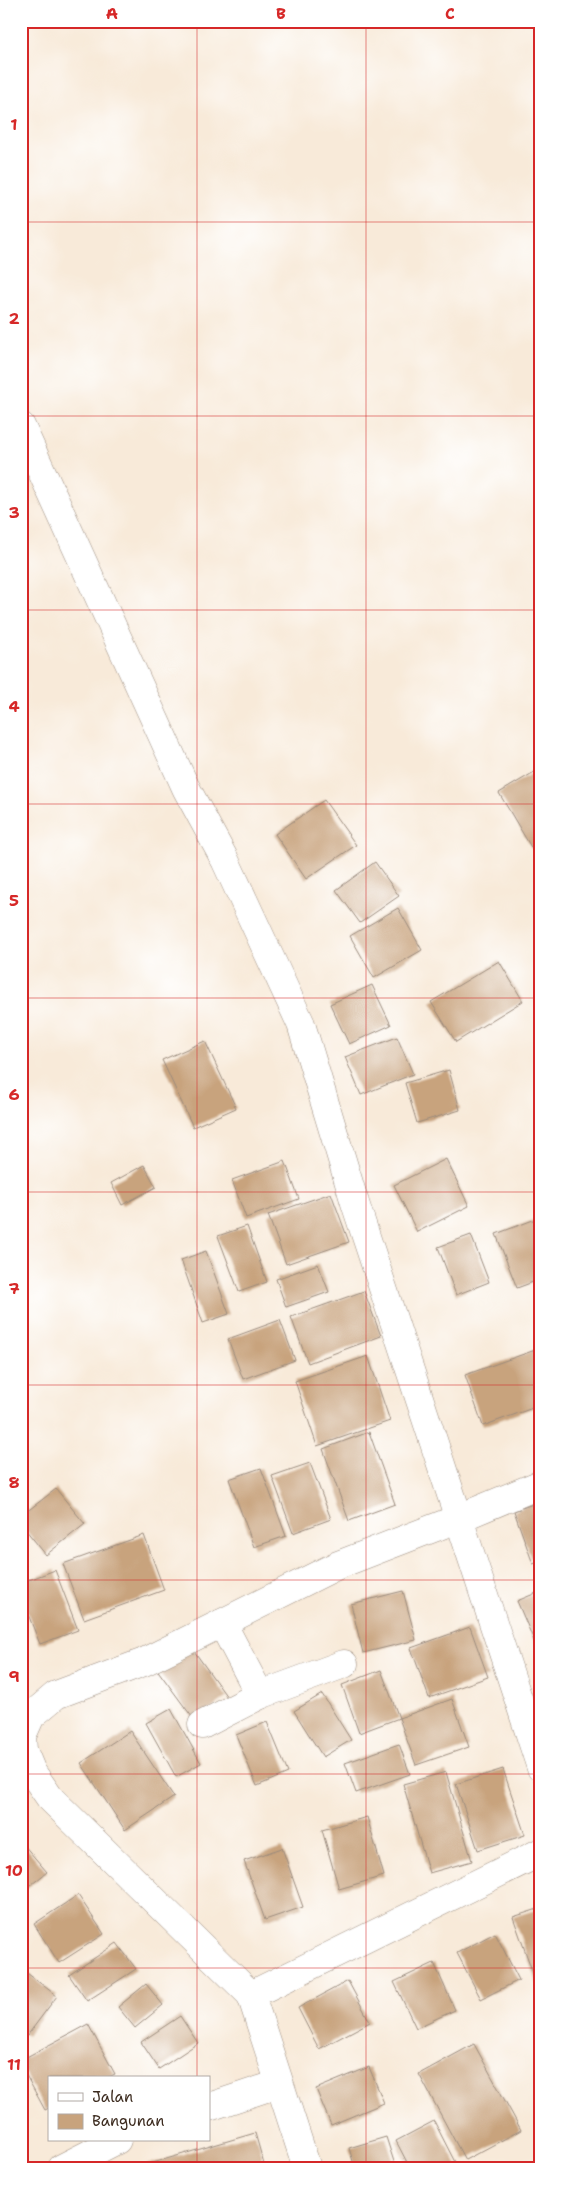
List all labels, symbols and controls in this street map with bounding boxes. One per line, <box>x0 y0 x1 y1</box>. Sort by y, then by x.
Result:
text: A <box>106 3 118 24</box>
text: B <box>276 3 286 24</box>
text: C <box>445 3 455 24</box>
text: 1 <box>10 114 18 135</box>
text: 2 <box>8 308 20 329</box>
text: 3 <box>8 502 20 523</box>
text: 4 <box>8 696 20 717</box>
text: 5 <box>9 890 19 911</box>
text: 6 <box>8 1084 20 1105</box>
text: 7 <box>8 1278 20 1299</box>
text: 8 <box>8 1472 20 1493</box>
text: 9 <box>8 1666 20 1687</box>
text: 10 <box>5 1860 23 1881</box>
text: 11 <box>7 2054 21 2075</box>
legend <box>48 2076 210 2142</box>
text: Jalan <box>92 2087 133 2107</box>
text: Bangunan <box>92 2111 164 2131</box>

